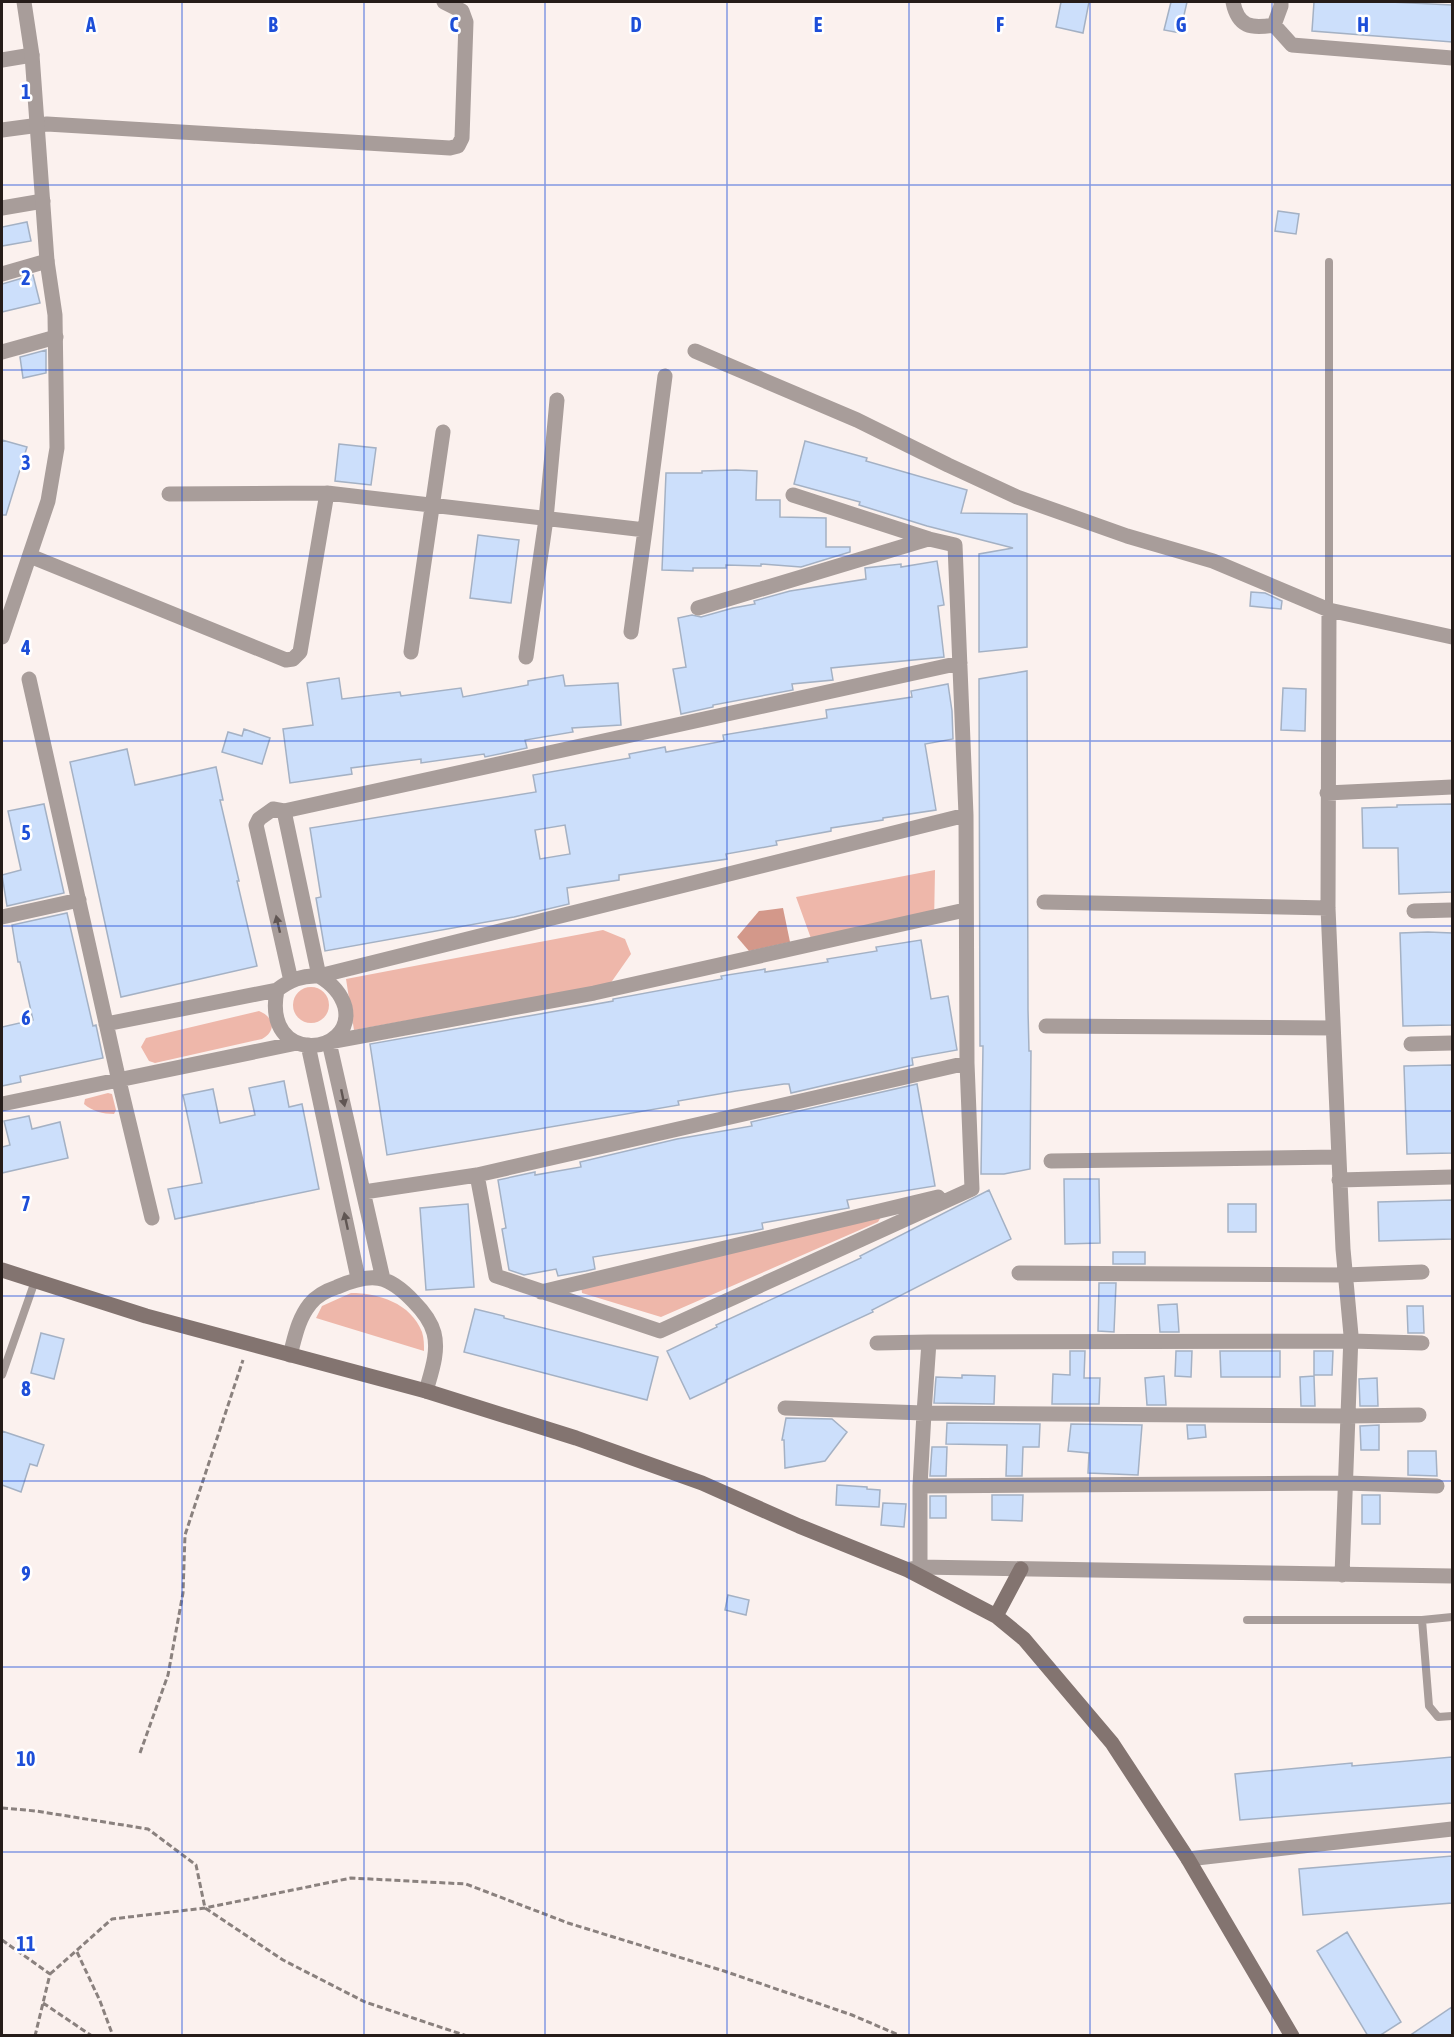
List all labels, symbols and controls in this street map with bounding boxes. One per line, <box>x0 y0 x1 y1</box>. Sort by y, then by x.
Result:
text: A <box>85 13 96 36</box>
text: B <box>268 13 278 36</box>
text: C <box>450 13 459 36</box>
text: D <box>630 13 642 36</box>
text: E <box>814 13 823 36</box>
text: F <box>996 13 1004 36</box>
text: G <box>1176 13 1187 36</box>
text: H <box>1357 13 1369 36</box>
text: 1 <box>21 80 31 103</box>
text: 2 <box>21 266 31 289</box>
text: 3 <box>21 451 31 474</box>
text: 4 <box>20 636 31 659</box>
text: 5 <box>21 821 31 844</box>
one-way arrow <box>273 915 283 933</box>
text: 6 <box>21 1006 31 1029</box>
one-way arrow <box>339 1089 349 1108</box>
text: 7 <box>21 1192 31 1215</box>
one-way arrow <box>341 1211 350 1230</box>
text: 8 <box>21 1377 31 1400</box>
text: 9 <box>21 1562 31 1585</box>
text: 10 <box>17 1747 35 1770</box>
text: 11 <box>17 1932 35 1955</box>

